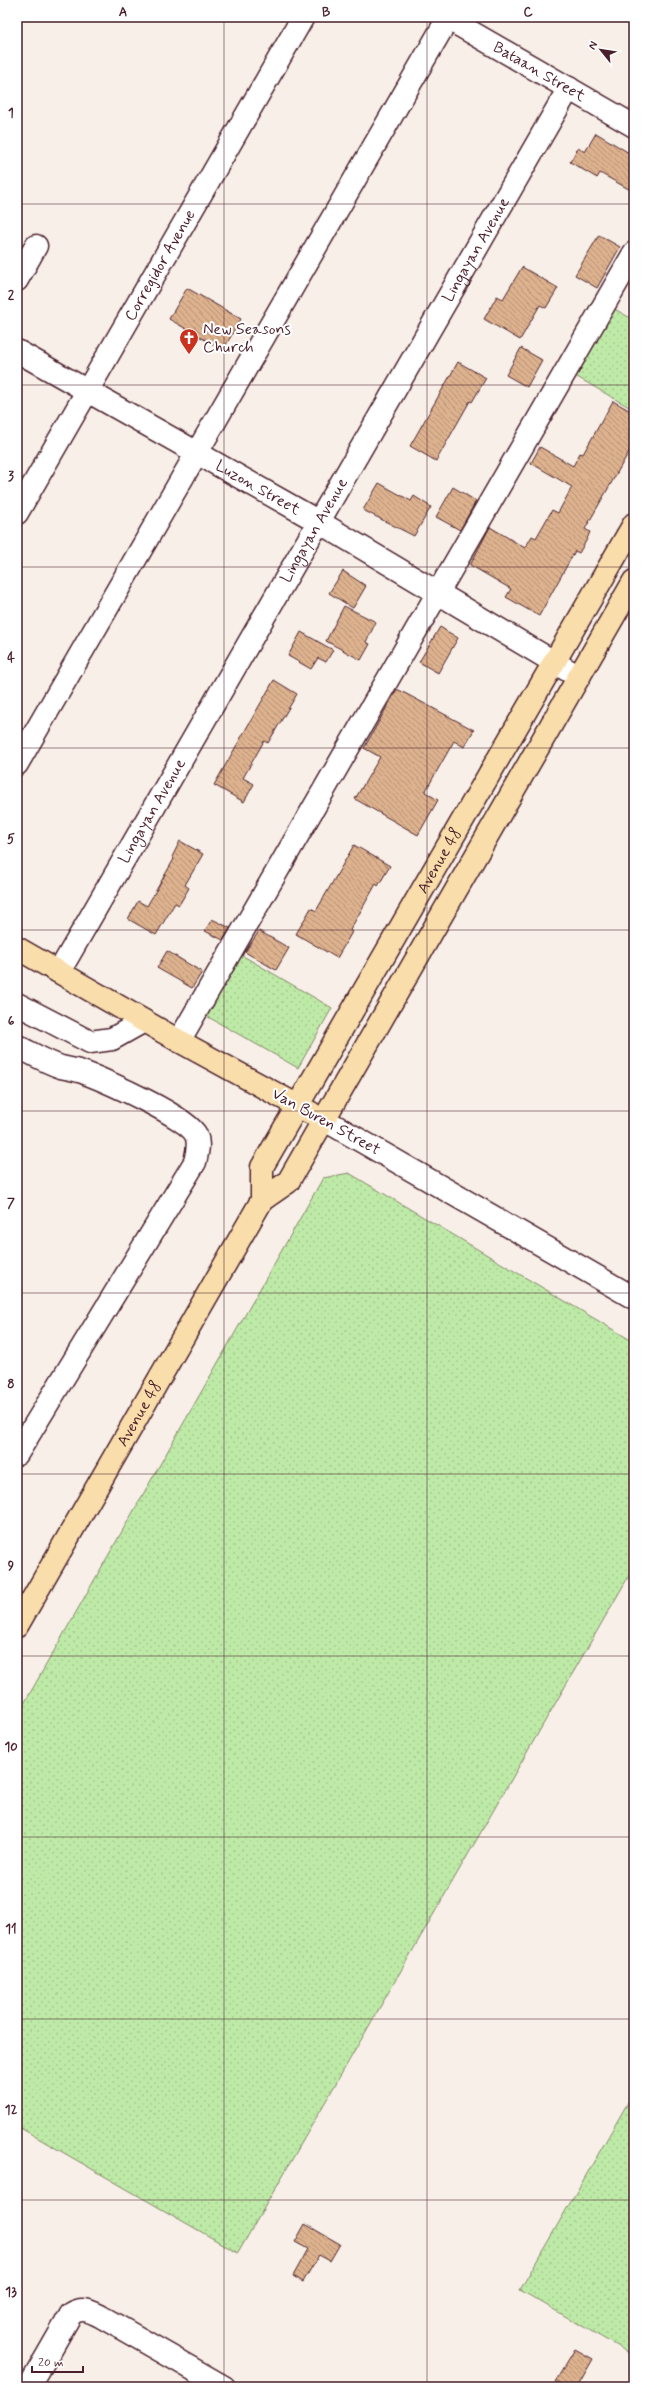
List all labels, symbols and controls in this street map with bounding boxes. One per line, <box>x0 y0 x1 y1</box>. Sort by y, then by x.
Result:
text: A <box>119 4 127 21</box>
text: B <box>322 4 331 21</box>
text: C <box>523 4 533 21</box>
north arrow <box>581 30 621 70</box>
street label: Bataan Street <box>489 37 590 107</box>
text: N <box>585 39 601 52</box>
text: 1 <box>8 105 14 122</box>
street label: Lingayan Avenue <box>437 193 514 306</box>
street label: Corregidor Avenue <box>120 206 200 325</box>
text: 2 <box>8 287 15 304</box>
place label: New Seasons Church <box>203 319 291 358</box>
church icon: New Seasons Church <box>178 327 200 355</box>
street label: Luzon Street <box>212 455 305 520</box>
text: 3 <box>8 468 14 485</box>
street label: Lingayan Avenue <box>275 474 352 586</box>
text: 4 <box>7 650 15 667</box>
street label: Lingayan Avenue <box>113 755 191 867</box>
street label: Avenue 48 <box>412 824 467 897</box>
text: 5 <box>7 831 15 848</box>
text: 6 <box>8 1013 15 1030</box>
street label: Van Buren Street <box>268 1083 384 1161</box>
text: 7 <box>7 1195 15 1212</box>
text: 8 <box>7 1376 15 1393</box>
street label: Avenue 48 <box>112 1377 166 1450</box>
text: 9 <box>8 1558 15 1575</box>
text: 10 <box>4 1739 18 1756</box>
text: 11 <box>5 1921 17 1938</box>
text: 12 <box>5 2102 17 2119</box>
text: 13 <box>5 2284 17 2301</box>
scale bar <box>32 2348 83 2374</box>
text: 20 m <box>38 2355 64 2371</box>

